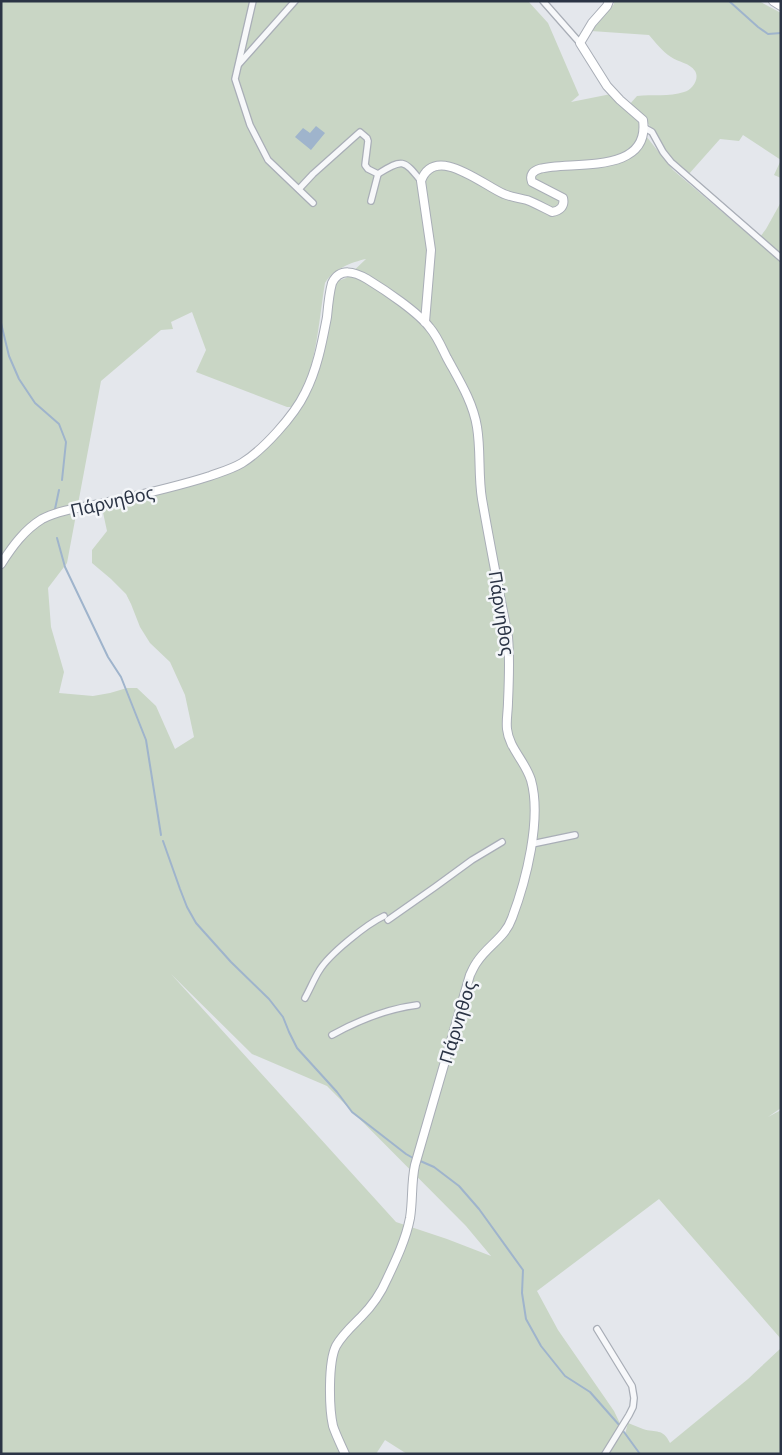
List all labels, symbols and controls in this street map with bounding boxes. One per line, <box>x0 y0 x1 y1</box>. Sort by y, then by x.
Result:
street label: Πάρνηθος <box>68 480 157 522</box>
street label: Πάρνηθος <box>483 569 521 657</box>
street label: Πάρνηθος <box>433 977 481 1066</box>

